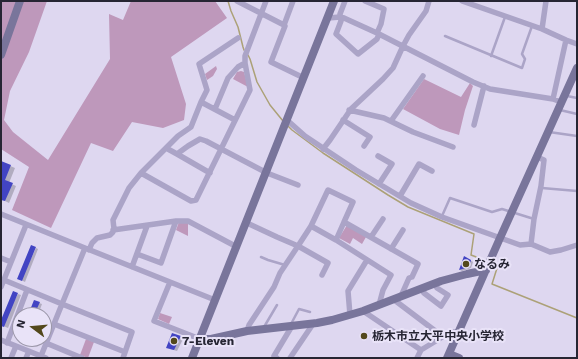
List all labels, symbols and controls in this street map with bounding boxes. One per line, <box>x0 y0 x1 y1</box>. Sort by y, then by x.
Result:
place label: なるみ <box>474 257 510 271</box>
marker: なるみ <box>461 259 471 269</box>
north arrow <box>12 307 52 347</box>
text: N <box>14 318 28 330</box>
place label: 栃木市立大平中央小学校 <box>372 329 504 343</box>
marker: 栃木市立大平中央小学校 <box>359 331 369 341</box>
place label: 7-Eleven <box>182 334 234 348</box>
marker: 7-Eleven <box>169 336 179 346</box>

